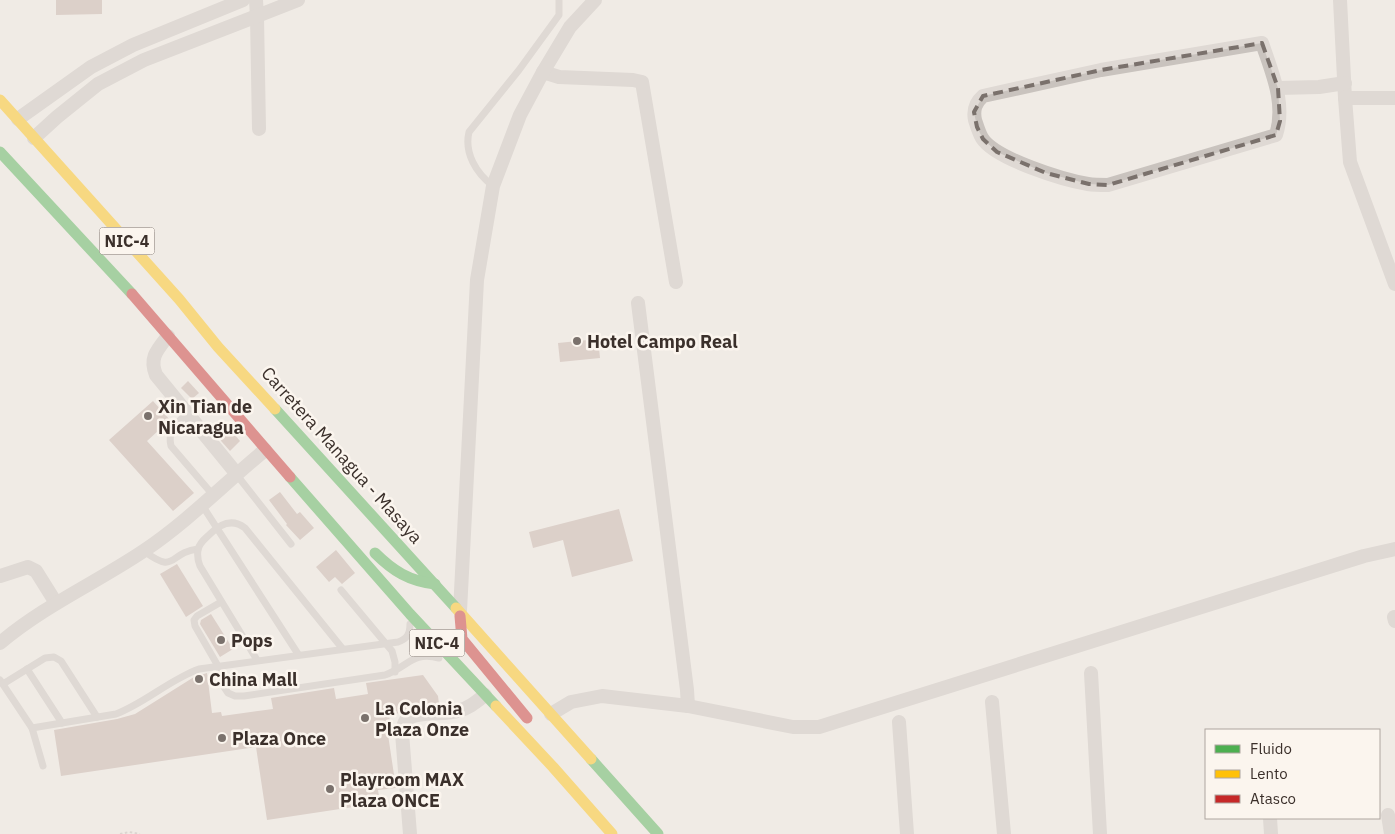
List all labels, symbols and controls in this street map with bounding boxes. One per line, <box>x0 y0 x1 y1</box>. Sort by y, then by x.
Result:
road number: NIC-4 <box>100 228 154 255</box>
place label: Hotel Campo Real <box>587 330 738 353</box>
marker: Hotel Campo Real <box>571 335 583 347</box>
street label: Carretera Managua - Masaya <box>256 362 428 549</box>
place label: Xin Tian de Nicaragua <box>158 395 252 439</box>
marker: Xin Tian de Nicaragua <box>142 410 154 422</box>
place label: Pops <box>231 629 273 652</box>
road number: NIC-4 <box>410 630 464 656</box>
marker: Pops <box>215 634 227 646</box>
place label: China Mall <box>209 668 298 691</box>
marker: China Mall <box>193 673 205 685</box>
place label: La Colonia Plaza Onze <box>375 697 469 741</box>
marker: La Colonia Plaza Onze <box>359 712 371 724</box>
place label: Plaza Once <box>232 727 326 750</box>
legend <box>1205 729 1380 819</box>
marker: Plaza Once <box>216 732 228 744</box>
text: Fluido <box>1250 739 1292 758</box>
text: Lento <box>1250 764 1288 783</box>
place label: Playroom MAX Plaza ONCE <box>340 768 464 812</box>
marker: Playroom MAX Plaza ONCE <box>324 783 336 795</box>
text: Atasco <box>1250 789 1296 808</box>

